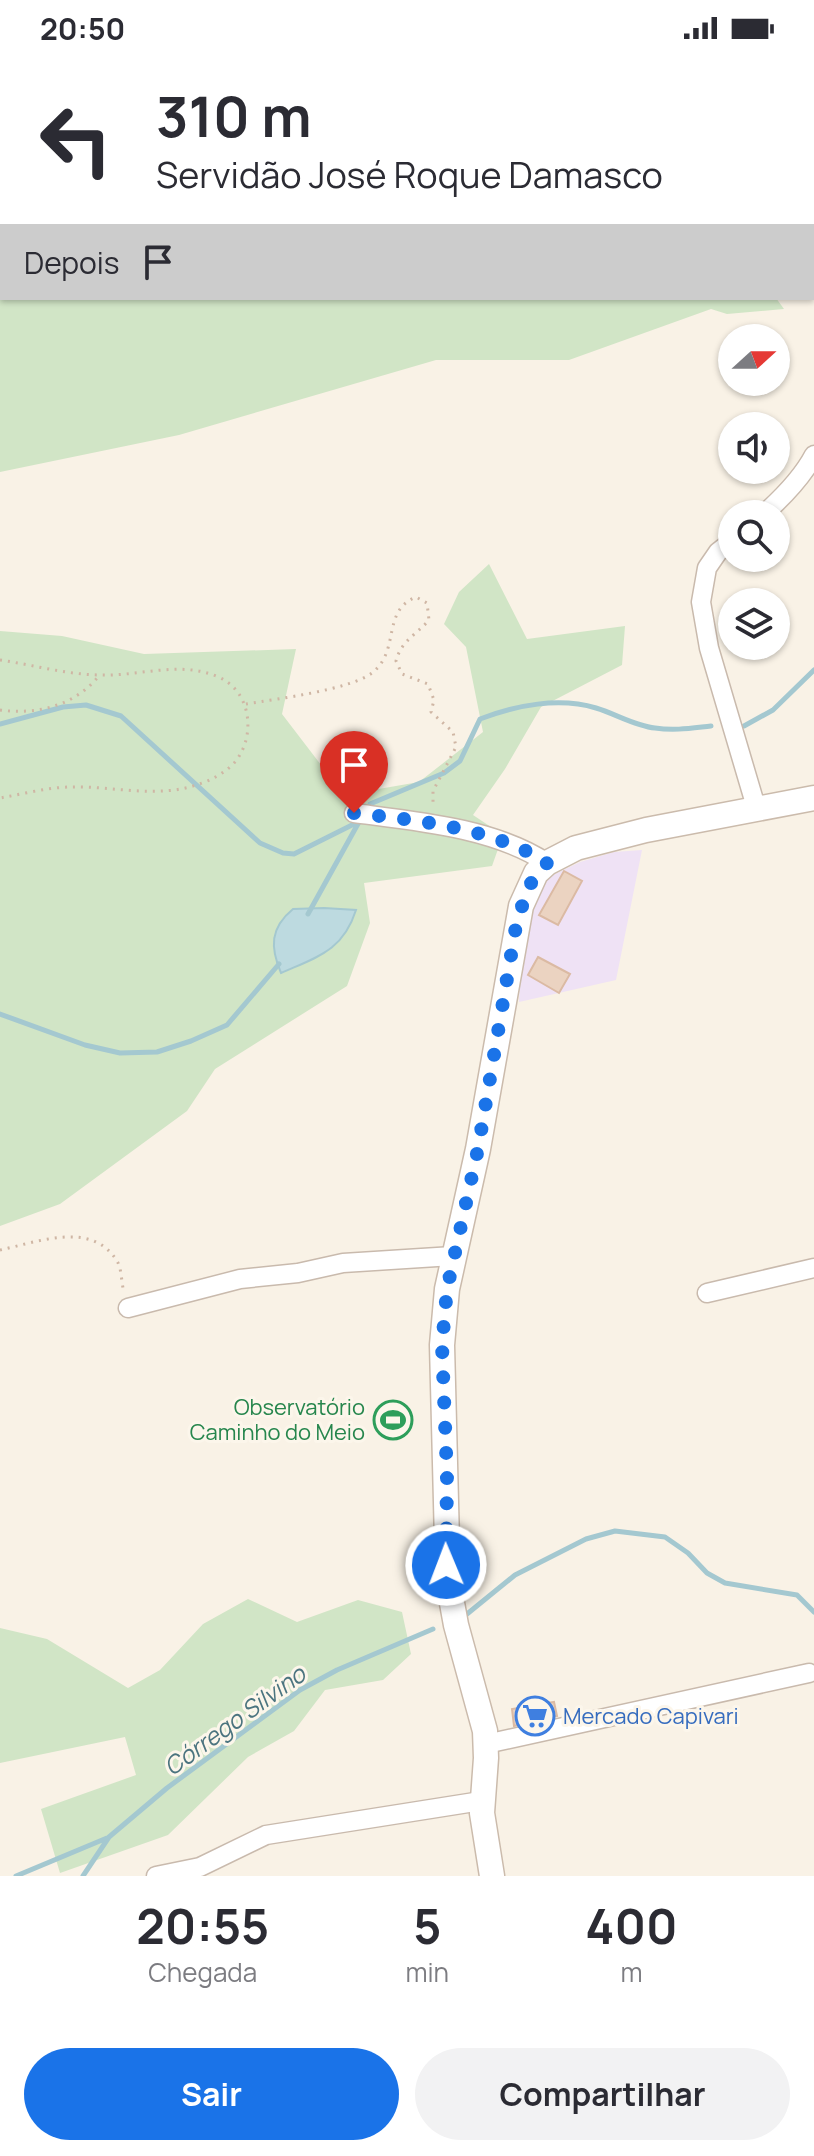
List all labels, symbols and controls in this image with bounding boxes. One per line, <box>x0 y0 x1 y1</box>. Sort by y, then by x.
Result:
text: 20:50 <box>40 8 125 49</box>
text: 310 m <box>156 77 312 154</box>
icon: left <box>24 88 128 192</box>
text: Servidão José Roque Damasco <box>156 150 663 199</box>
icon: arrive <box>136 240 180 284</box>
text: Depois <box>24 242 120 283</box>
north arrow <box>718 324 790 396</box>
map controls <box>718 324 790 660</box>
button: sound <box>718 412 790 484</box>
button: search <box>718 500 790 572</box>
button: layers <box>718 588 790 660</box>
pin <box>320 731 388 813</box>
icon: arrive <box>332 743 376 787</box>
place label: Observatório Caminho do Meio <box>190 1392 365 1447</box>
sports icon: Observatório Caminho do Meio <box>372 1399 414 1441</box>
position arrow <box>404 1523 488 1607</box>
water label: Córrego Silvino <box>157 1656 313 1782</box>
supermarket icon: Mercado Capivari <box>514 1695 556 1737</box>
place label: Mercado Capivari <box>563 1701 739 1731</box>
text: 20:55 <box>136 1893 269 1958</box>
text: 5 <box>413 1893 441 1958</box>
text: 400 <box>585 1893 678 1958</box>
text: Chegada <box>148 1954 257 1990</box>
text: min <box>405 1954 449 1990</box>
text: m <box>620 1954 643 1990</box>
button: Sair <box>24 2048 399 2140</box>
button: Compartilhar <box>415 2048 790 2140</box>

